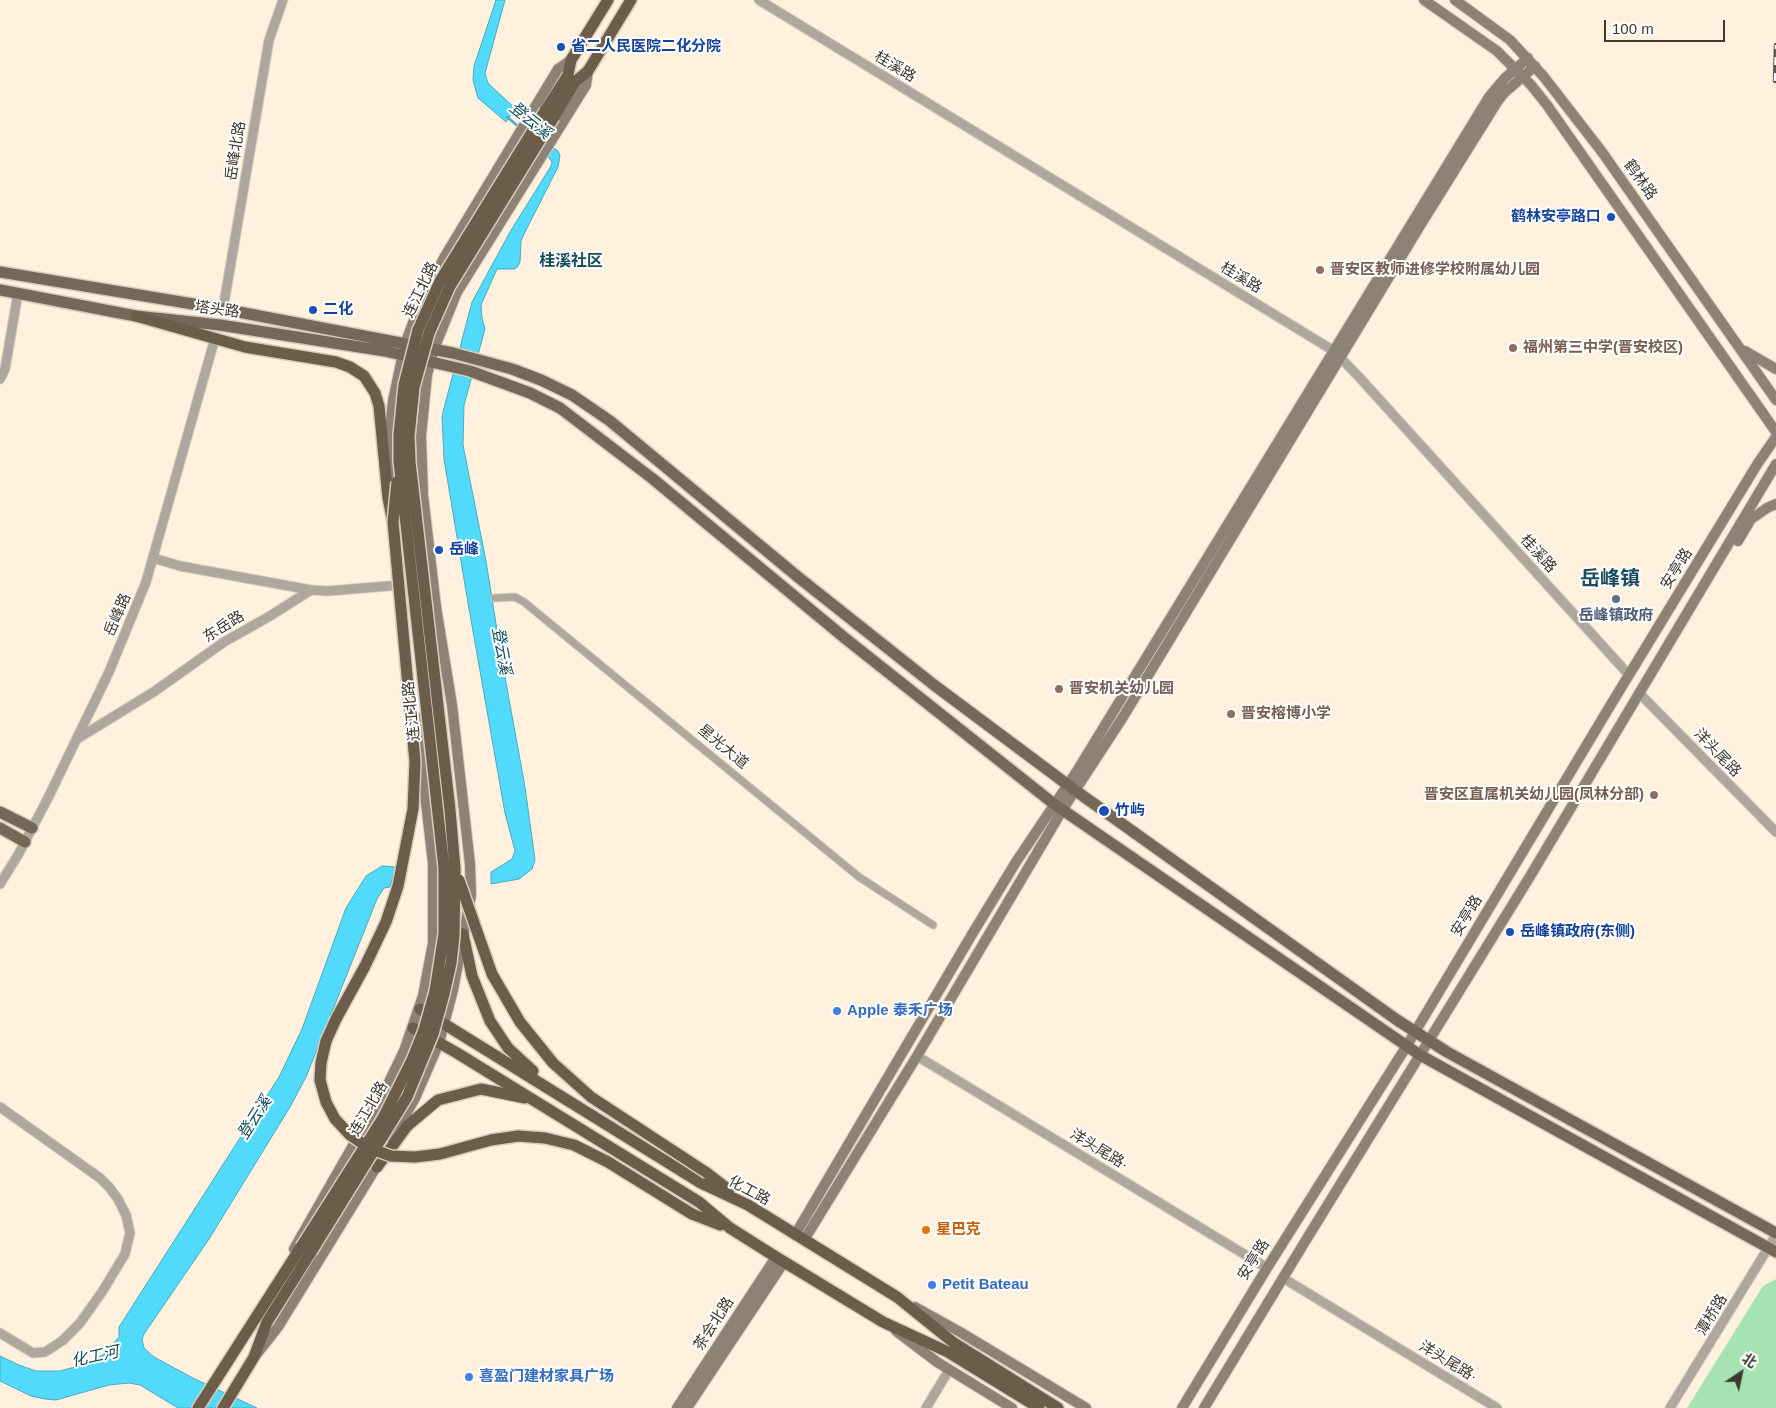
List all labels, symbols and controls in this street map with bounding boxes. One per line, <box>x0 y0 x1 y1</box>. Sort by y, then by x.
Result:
scale bar <box>1606 10 1727 42</box>
text: 100 m <box>1612 20 1654 37</box>
place label: 省二人民医院二化分院 <box>571 38 721 56</box>
marker: 省二人民医院二化分院 <box>555 41 567 53</box>
street label: 桂溪路 <box>871 48 919 86</box>
water label: 登云溪 <box>505 98 555 144</box>
street label: 岳峰北路 <box>222 120 250 182</box>
street label: 鹤林路 <box>1620 156 1660 204</box>
place label: 鹤林安亭路口 <box>1511 208 1601 226</box>
marker: 鹤林安亭路口 <box>1605 211 1617 223</box>
district label: 桂溪社区 <box>539 252 603 272</box>
street label: 连江北路 <box>400 259 442 321</box>
street label: 桂溪路 <box>1217 259 1265 297</box>
place label: 晋安区教师进修学校附属幼儿园 <box>1330 261 1540 279</box>
marker: 晋安区教师进修学校附属幼儿园 <box>1314 264 1326 276</box>
street label: 塔头路 <box>194 298 240 322</box>
place label: 二化 <box>323 301 353 319</box>
marker: 二化 <box>307 304 319 316</box>
place label: 福州第三中学(晋安校区) <box>1523 339 1683 357</box>
marker: 福州第三中学(晋安校区) <box>1507 342 1519 354</box>
street label: 桂溪路 <box>1516 531 1560 577</box>
place label: 岳峰 <box>449 541 479 559</box>
marker: 岳峰 <box>433 544 445 556</box>
street label: 安亭路 <box>1657 545 1697 593</box>
district label: 岳峰镇 <box>1580 567 1640 591</box>
street label: 岳峰路 <box>101 591 135 639</box>
marker: 岳峰镇政府 <box>1610 593 1622 605</box>
street label: 东岳路 <box>200 607 248 647</box>
place label: 岳峰镇政府 <box>1579 607 1653 625</box>
water label: 登云溪 <box>487 626 515 676</box>
street label: 连江北路 <box>400 680 424 742</box>
place label: 晋安机关幼儿园 <box>1069 680 1174 698</box>
marker: 晋安机关幼儿园 <box>1053 683 1065 695</box>
place label: 晋安榕博小学 <box>1241 705 1331 723</box>
marker: 晋安榕博小学 <box>1225 708 1237 720</box>
street label: 星光大道 <box>694 721 752 773</box>
street label: 洋头尾路 <box>1690 725 1744 781</box>
place label: 晋安区直属机关幼儿园(凤林分部) <box>1424 786 1644 804</box>
marker: 晋安区直属机关幼儿园(凤林分部) <box>1648 789 1660 801</box>
place label: 竹屿 <box>1115 802 1145 820</box>
marker: 竹屿 <box>1097 804 1111 818</box>
street label: 安亭路 <box>1448 892 1486 940</box>
place label: 岳峰镇政府(东侧) <box>1520 923 1635 941</box>
marker: 岳峰镇政府(东侧) <box>1504 926 1516 938</box>
place label: Apple 泰禾广场 <box>847 1002 953 1020</box>
marker: Apple 泰禾广场 <box>831 1005 843 1017</box>
street label: 连江北路 <box>346 1079 392 1139</box>
water label: 登云溪 <box>234 1093 276 1143</box>
street label: 洋头尾路· <box>1067 1126 1131 1174</box>
street label: 化工路 <box>725 1172 773 1210</box>
place label: 星巴克 <box>936 1221 981 1239</box>
marker: 星巴克 <box>920 1224 932 1236</box>
street label: 安亭路 <box>1234 1236 1274 1284</box>
place label: Petit Bateau <box>942 1276 1029 1294</box>
marker: Petit Bateau <box>926 1279 938 1291</box>
street label: 潭桥路 <box>1693 1291 1731 1339</box>
street label: 茶会北路 <box>690 1294 738 1354</box>
street label: 洋头尾路· <box>1416 1338 1480 1386</box>
water label: 化工河 <box>70 1343 120 1371</box>
north arrow <box>1716 1348 1766 1398</box>
text: 北 <box>1739 1350 1760 1371</box>
place label: 喜盈门建材家具广场 <box>479 1368 614 1386</box>
marker: 喜盈门建材家具广场 <box>463 1371 475 1383</box>

